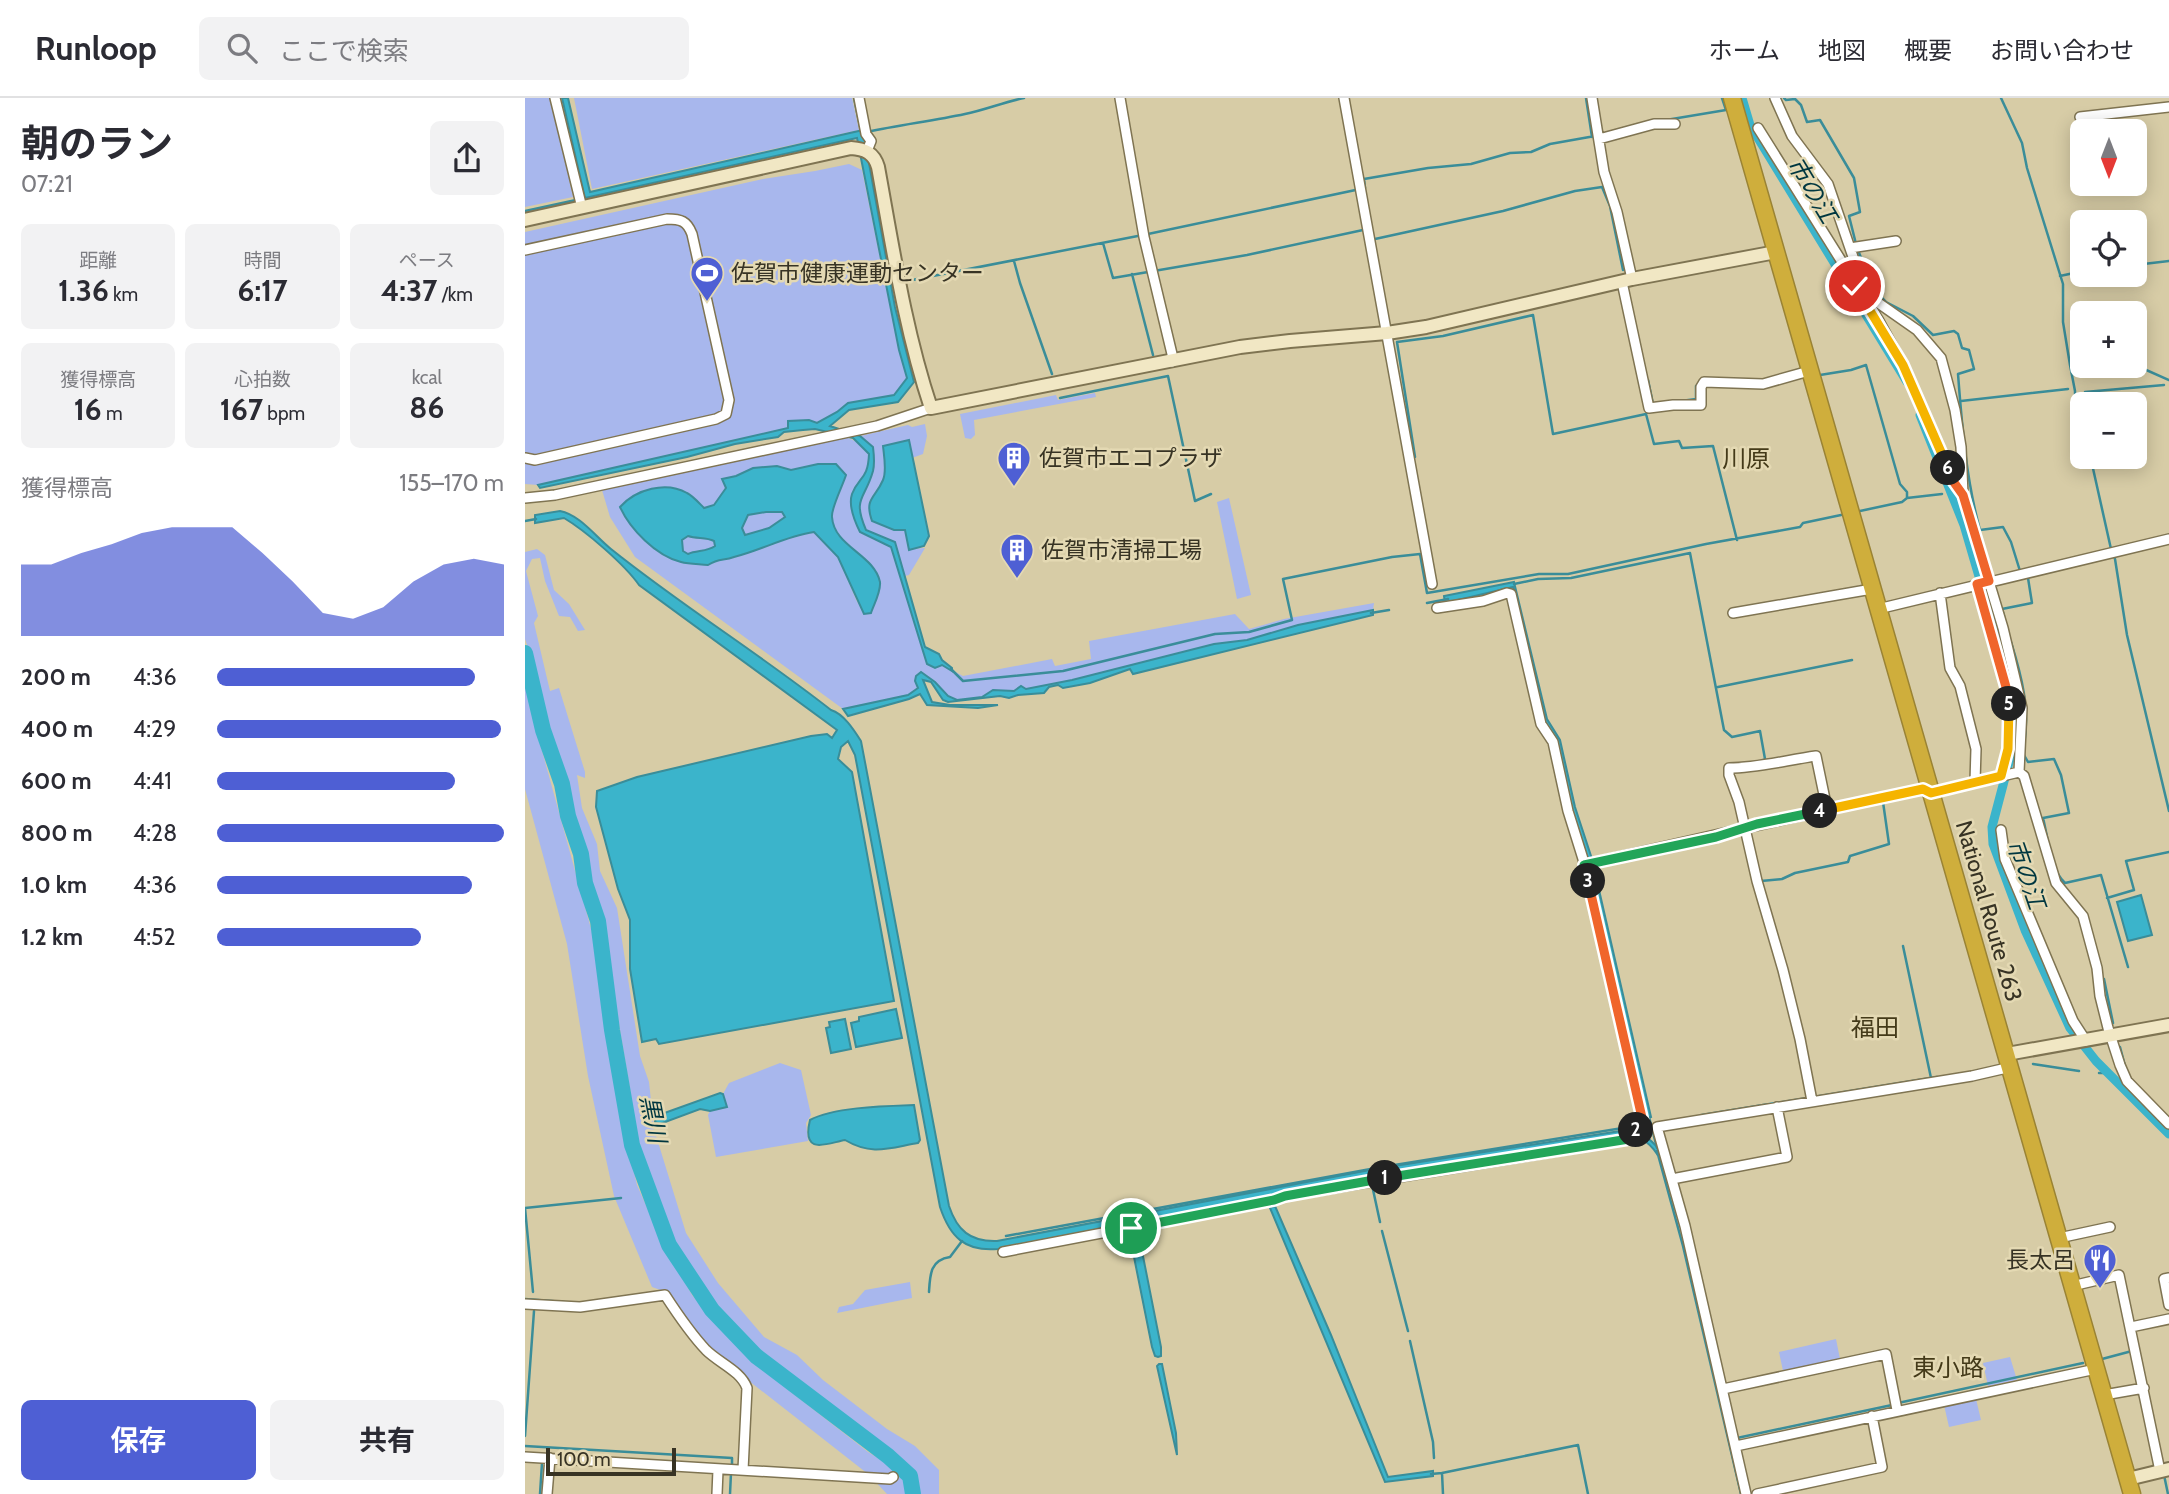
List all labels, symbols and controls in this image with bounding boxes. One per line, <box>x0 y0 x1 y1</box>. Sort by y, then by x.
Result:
search box <box>199 17 689 80</box>
text: Runloop <box>35 28 157 68</box>
icon: search <box>223 29 261 67</box>
text: ここで検索 <box>279 35 409 67</box>
text: ホーム <box>1709 36 1780 65</box>
text: 地図 <box>1818 36 1866 65</box>
text: 概要 <box>1904 36 1952 65</box>
text: お問い合わせ <box>1990 36 2134 65</box>
north arrow <box>2070 119 2147 196</box>
map controls <box>2070 119 2147 469</box>
text: 朝のラン <box>21 120 173 167</box>
button: share <box>430 121 504 195</box>
water label: 市の江 <box>1781 151 1845 231</box>
text: 07:21 <box>21 170 73 198</box>
button: locate <box>2070 210 2147 287</box>
text: 距離 <box>79 249 117 272</box>
text: 時間 <box>243 249 282 272</box>
text: ペース <box>399 249 455 272</box>
sports icon: 佐賀市健康運動センター <box>688 254 726 303</box>
pin <box>1825 256 1885 316</box>
place label: 佐賀市健康運動センター <box>731 259 984 287</box>
icon: check <box>1836 267 1874 305</box>
text: 1.36 <box>58 272 109 309</box>
text: 6:17 <box>238 272 287 309</box>
text: 4:37 <box>381 272 437 309</box>
text: km <box>109 283 138 306</box>
text: /km <box>437 283 473 306</box>
button: + <box>2070 301 2147 378</box>
text: kcal <box>412 366 442 389</box>
text: 獲得標高 <box>60 368 136 391</box>
text: 心拍数 <box>234 368 291 391</box>
text: 86 <box>409 389 444 426</box>
text: 16 <box>74 391 102 428</box>
text: 167 <box>220 391 263 428</box>
button: − <box>2070 392 2147 469</box>
text: m <box>102 402 123 425</box>
text: bpm <box>263 402 305 425</box>
building icon: 佐賀市エコプラザ <box>995 439 1033 488</box>
place label: 佐賀市エコプラザ <box>1039 444 1223 472</box>
district label: 川原 <box>1722 444 1770 473</box>
pin: 6 <box>1931 450 1965 486</box>
text: 6 <box>1942 456 1953 479</box>
text: 155–170 m <box>399 469 504 497</box>
text: 獲得標高 <box>21 474 113 502</box>
building icon: 佐賀市清掃工場 <box>998 531 1036 580</box>
place label: 佐賀市清掃工場 <box>1041 536 1202 564</box>
text: 200 m <box>21 663 91 691</box>
text: 4:36 <box>133 663 177 691</box>
pin: 5 <box>1991 686 2027 722</box>
text: 5 <box>2003 692 2014 715</box>
text: 400 m <box>21 715 93 743</box>
text: 4:29 <box>133 715 176 743</box>
text: 600 m <box>21 767 92 795</box>
text: 4:41 <box>133 767 172 795</box>
pin: 4 <box>1803 794 1837 828</box>
text: 4 <box>1814 799 1825 822</box>
street label: National Route 263 <box>1950 817 2028 1005</box>
text: 800 m <box>21 819 93 847</box>
text: 4:28 <box>133 819 177 847</box>
water label: 市の江 <box>2001 835 2053 915</box>
pin: 3 <box>1571 864 1605 898</box>
text: 3 <box>1582 869 1593 892</box>
text: 1.0 km <box>21 871 87 899</box>
text: 4:36 <box>133 871 177 899</box>
text: 1.2 km <box>21 923 83 951</box>
text: 4:52 <box>133 923 176 951</box>
district label: 福田 <box>1851 1013 1899 1042</box>
water label: 黒川 <box>635 1093 673 1148</box>
pin: 2 <box>1619 1112 1653 1148</box>
text: 2 <box>1630 1118 1641 1141</box>
pin: 1 <box>1367 1160 1403 1196</box>
text: 1 <box>1381 1166 1388 1189</box>
pin <box>1101 1198 1161 1258</box>
icon: arrive <box>1112 1209 1150 1247</box>
restaurant icon: 長太呂 <box>2081 1241 2119 1290</box>
place label: 長太呂 <box>2006 1246 2075 1274</box>
district label: 東小路 <box>1912 1353 1984 1382</box>
button: 保存 <box>21 1400 256 1480</box>
button: 共有 <box>270 1400 504 1480</box>
scale bar <box>546 1445 675 1477</box>
text: 100 m <box>557 1448 611 1471</box>

